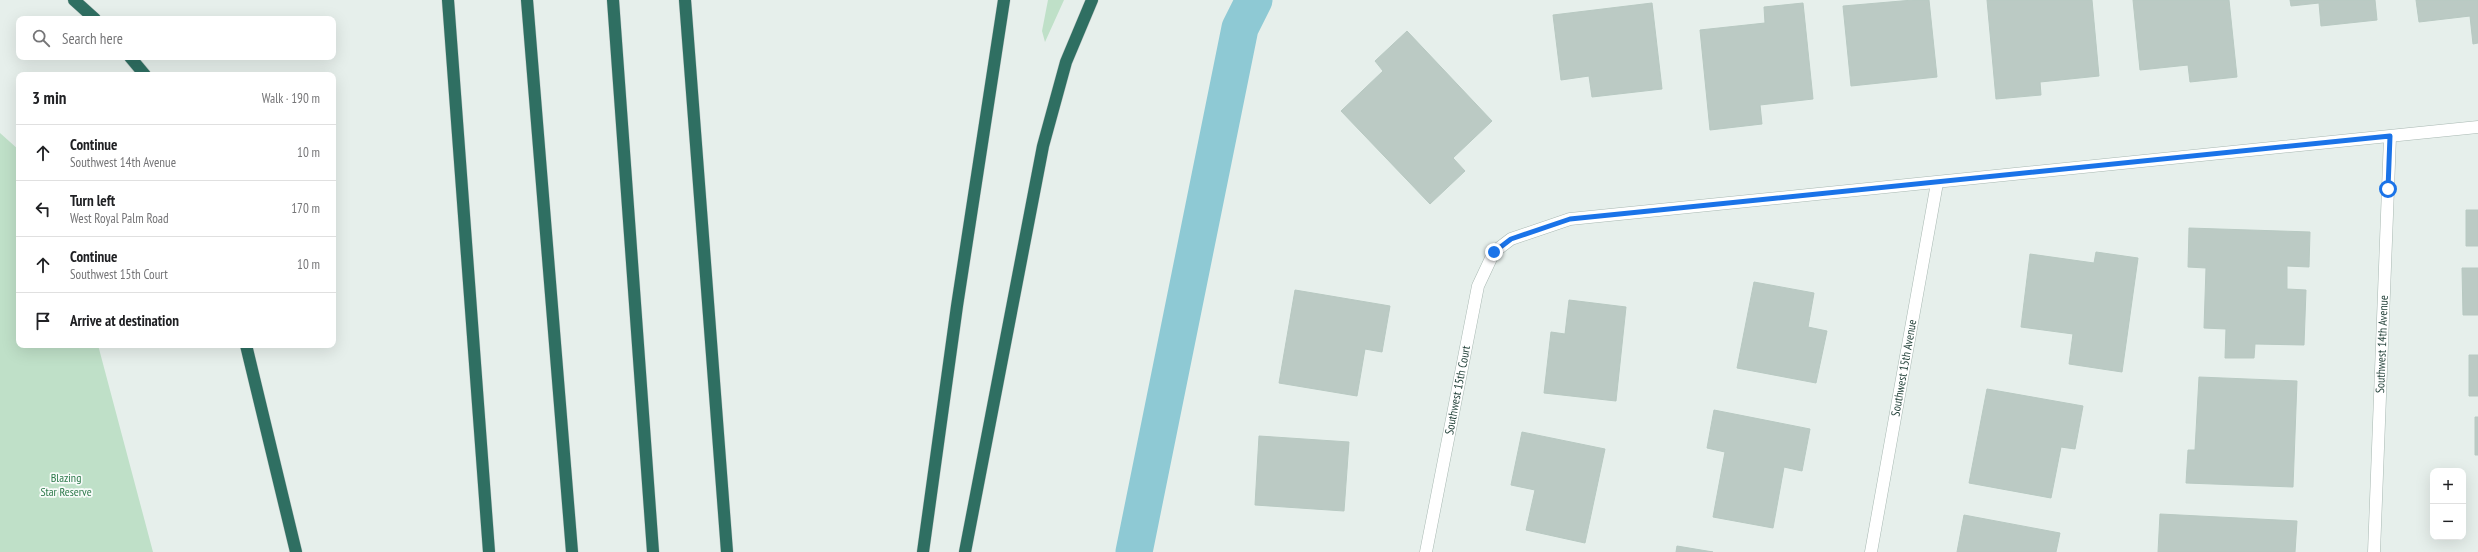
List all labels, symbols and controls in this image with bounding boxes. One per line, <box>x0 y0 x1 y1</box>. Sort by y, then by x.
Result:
search box <box>16 16 336 60</box>
icon: search <box>30 27 52 49</box>
text: Search here <box>62 29 123 48</box>
text: 3 min <box>32 87 66 109</box>
text: Walk · 190 m <box>262 90 320 107</box>
text: Continue <box>70 135 117 154</box>
icon: ahead <box>32 142 54 164</box>
text: 10 m <box>297 144 320 161</box>
text: Southwest 14th Avenue <box>70 154 176 171</box>
route start <box>2379 180 2397 198</box>
text: Turn left <box>70 191 115 210</box>
icon: left <box>32 198 54 220</box>
text: 170 m <box>291 200 320 217</box>
text: West Royal Palm Road <box>70 210 169 227</box>
route end <box>1485 243 1503 261</box>
text: Continue <box>70 247 117 266</box>
icon: ahead <box>32 254 54 276</box>
text: 10 m <box>297 256 320 273</box>
text: Southwest 15th Court <box>70 266 168 283</box>
street label: Southwest 14th Avenue <box>2372 295 2391 393</box>
icon: arrive <box>32 310 54 332</box>
text: Arrive at destination <box>70 311 179 330</box>
street label: Southwest 15th Avenue <box>1887 318 1919 417</box>
street label: Southwest 15th Court <box>1441 343 1473 436</box>
map controls <box>2430 468 2466 540</box>
button: + <box>2430 468 2466 504</box>
park label: Blazing Star Reserve <box>40 470 92 499</box>
button: − <box>2430 504 2466 540</box>

